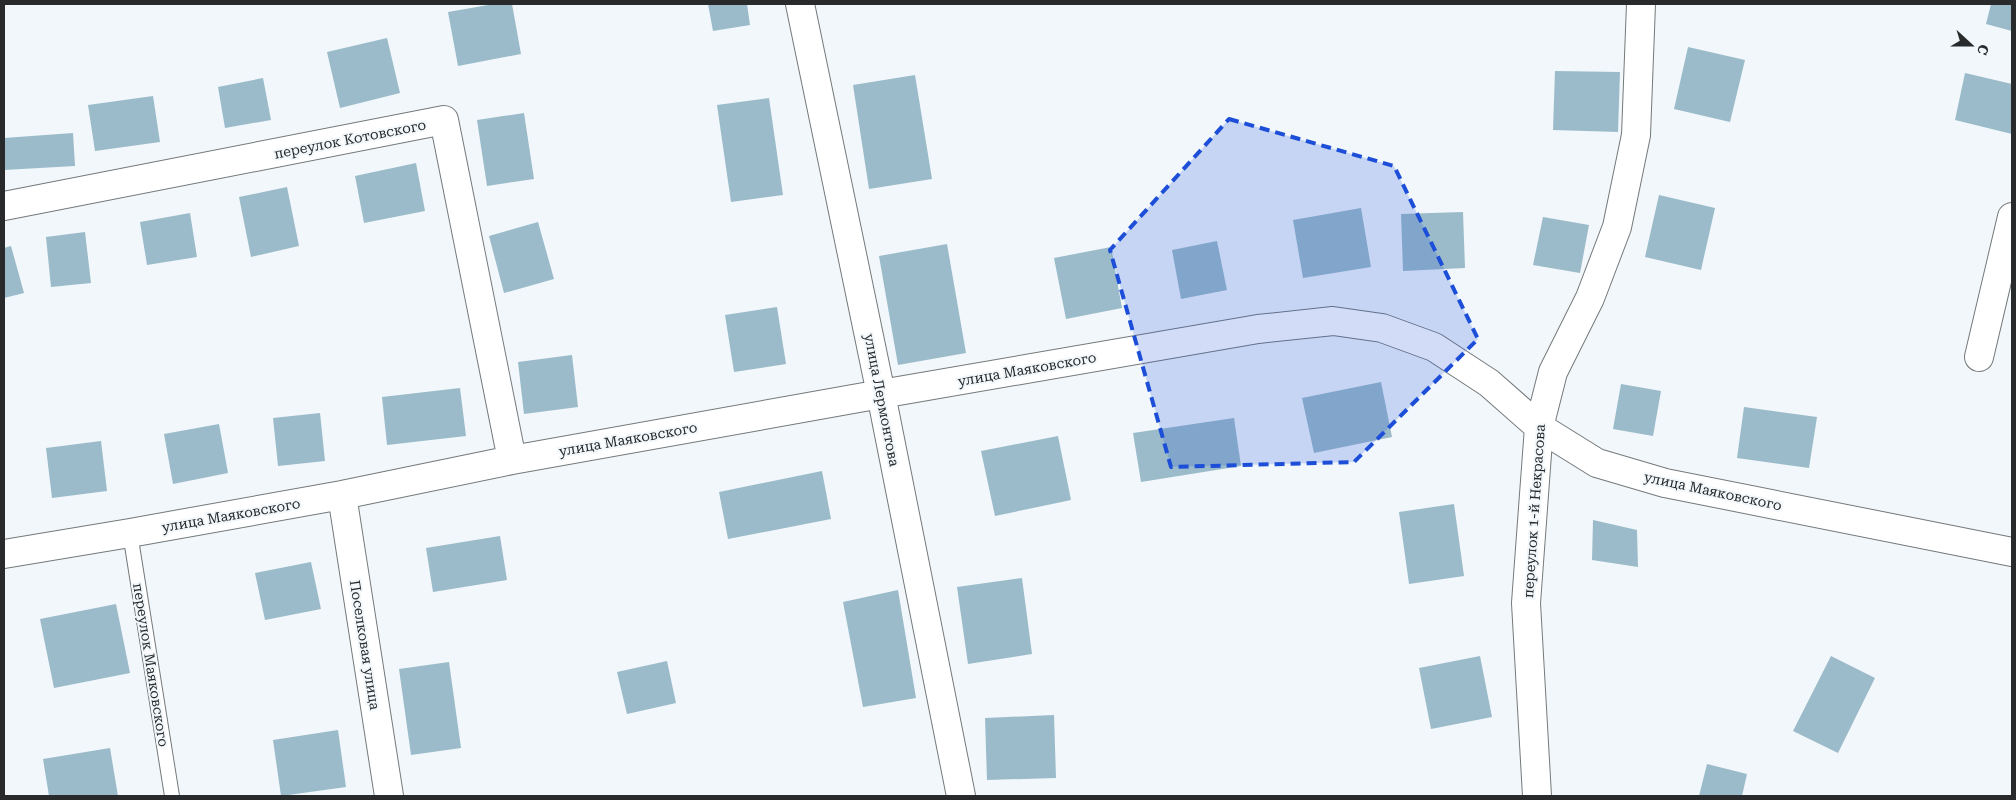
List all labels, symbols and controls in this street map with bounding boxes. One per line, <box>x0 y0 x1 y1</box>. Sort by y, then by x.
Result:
north arrow <box>1946 20 1996 70</box>
text: С <box>1974 42 1992 57</box>
street label: переулок Котовского <box>273 116 427 162</box>
street label: улица Лермонтова <box>861 332 903 468</box>
street label: улица Маяковского <box>956 349 1098 389</box>
street label: улица Маяковского <box>557 419 699 459</box>
street label: переулок 1-й Некрасова <box>1520 423 1548 598</box>
street label: улица Маяковского <box>1643 469 1783 513</box>
street label: улица Маяковского <box>160 495 302 535</box>
street label: Поселковая улица <box>347 579 383 711</box>
street label: переулок Маяковского <box>130 582 172 748</box>

